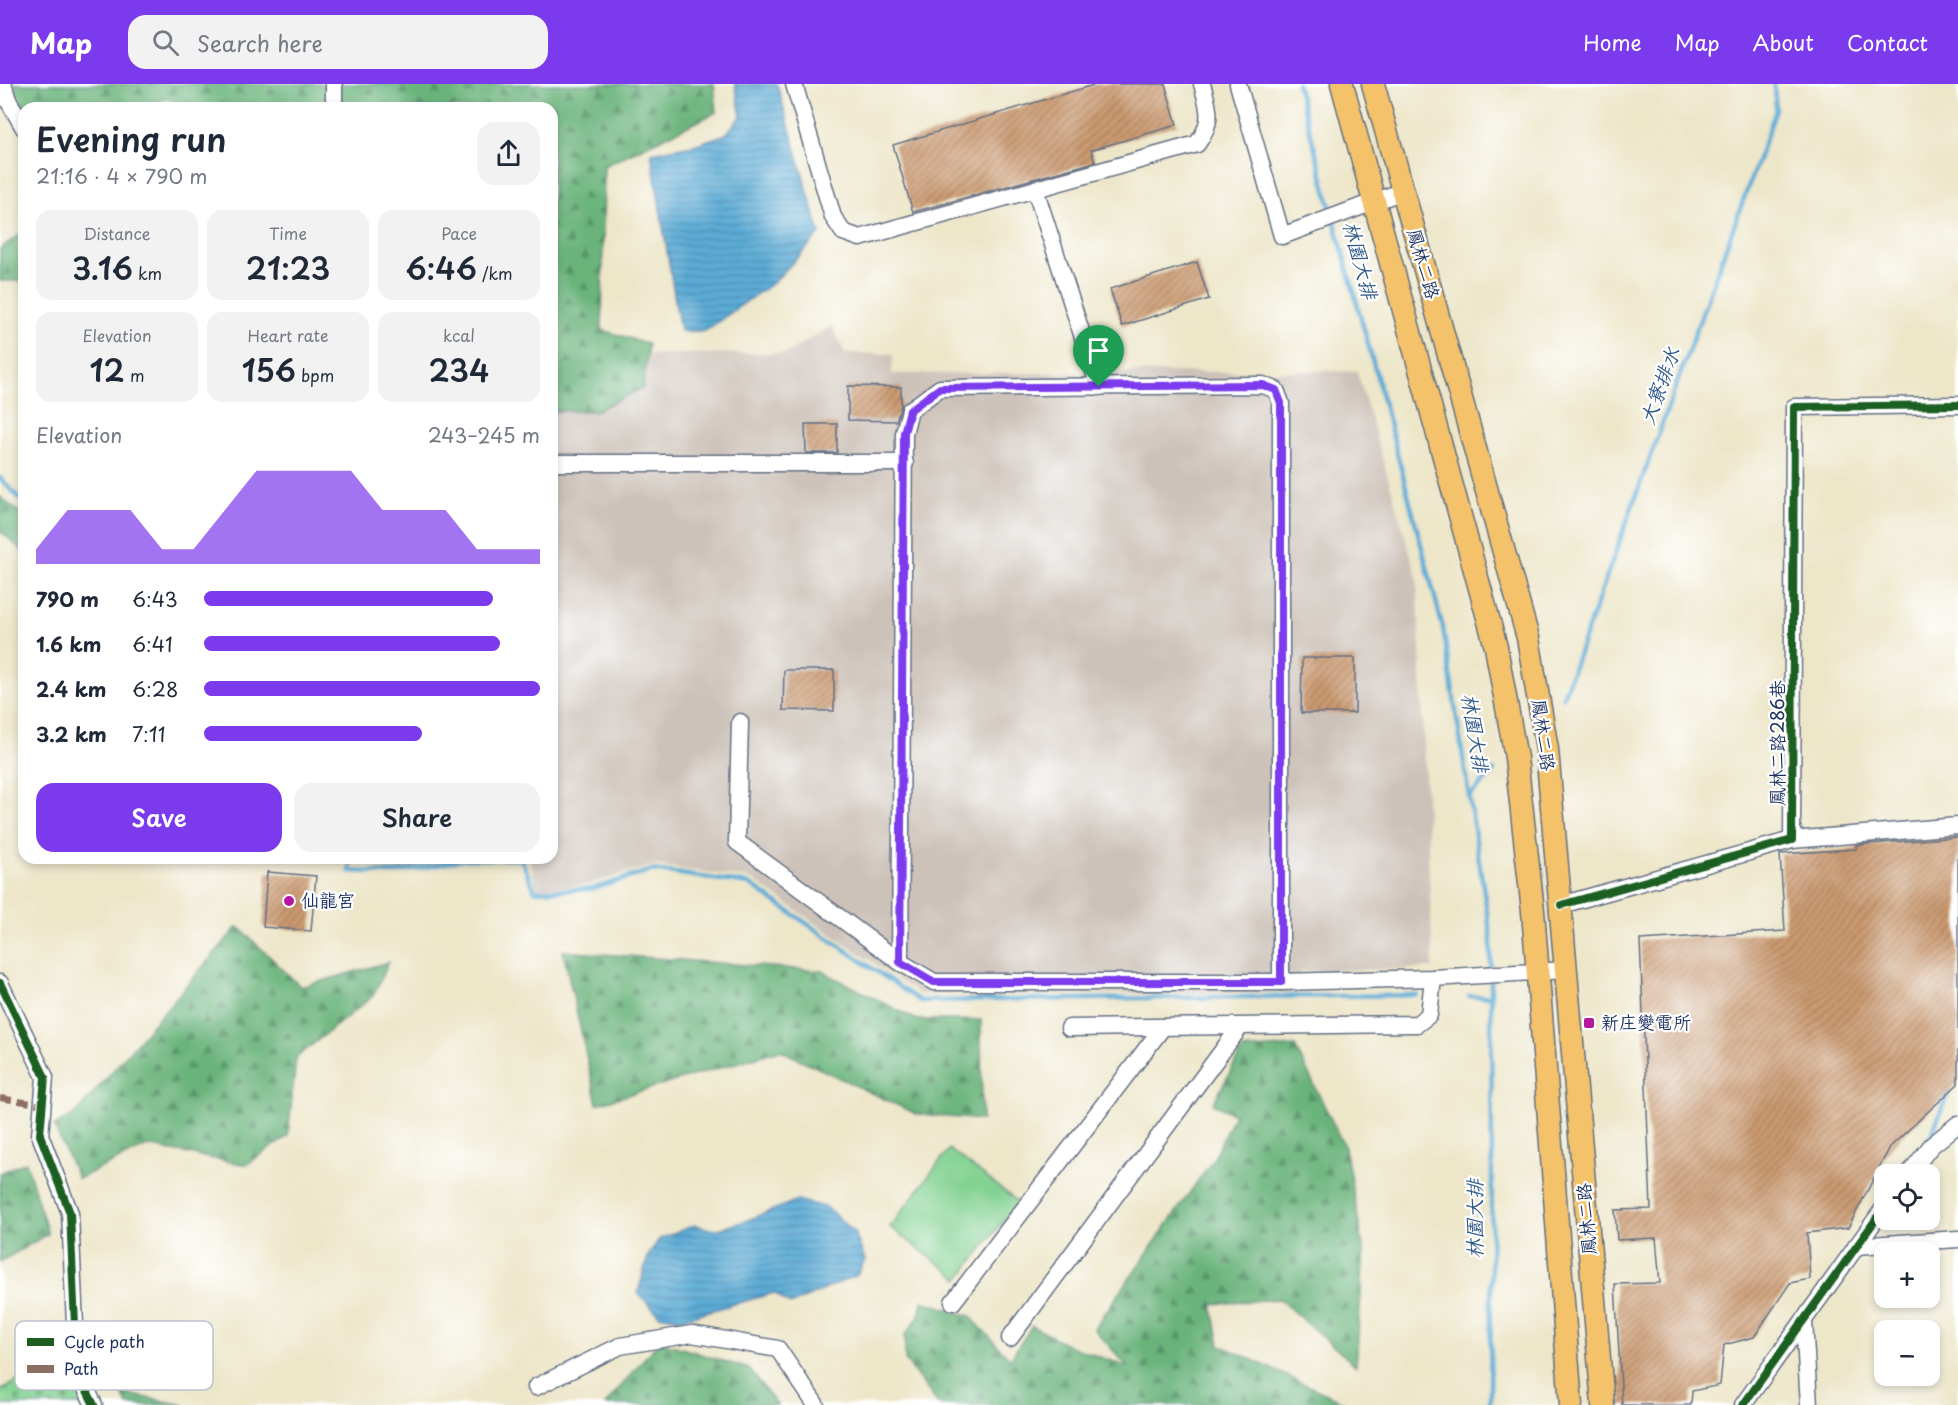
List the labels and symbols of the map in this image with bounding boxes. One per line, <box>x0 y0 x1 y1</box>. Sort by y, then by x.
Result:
water label: 林園大排 <box>1336 217 1386 304</box>
street label: 鳳林二路 <box>1402 225 1447 302</box>
pin <box>1073 325 1124 387</box>
water label: 大寮排水 <box>1631 342 1687 428</box>
street label: 鳳林二路286巷 <box>1763 680 1790 806</box>
water label: 林園大排 <box>1455 691 1497 777</box>
street label: 鳳林二路 <box>1526 697 1563 772</box>
place label: 仙龍宮 <box>301 886 355 913</box>
marker: 仙龍宮 <box>282 894 296 908</box>
place label: 新庄變電所 <box>1601 1008 1691 1035</box>
marker: 新庄變電所 <box>1582 1016 1596 1030</box>
water label: 林園大排 <box>1459 1177 1489 1259</box>
street label: 鳳林二路 <box>1569 1182 1602 1256</box>
legend <box>15 1321 213 1390</box>
text: Cycle path <box>64 1329 145 1353</box>
text: Path <box>64 1356 99 1380</box>

